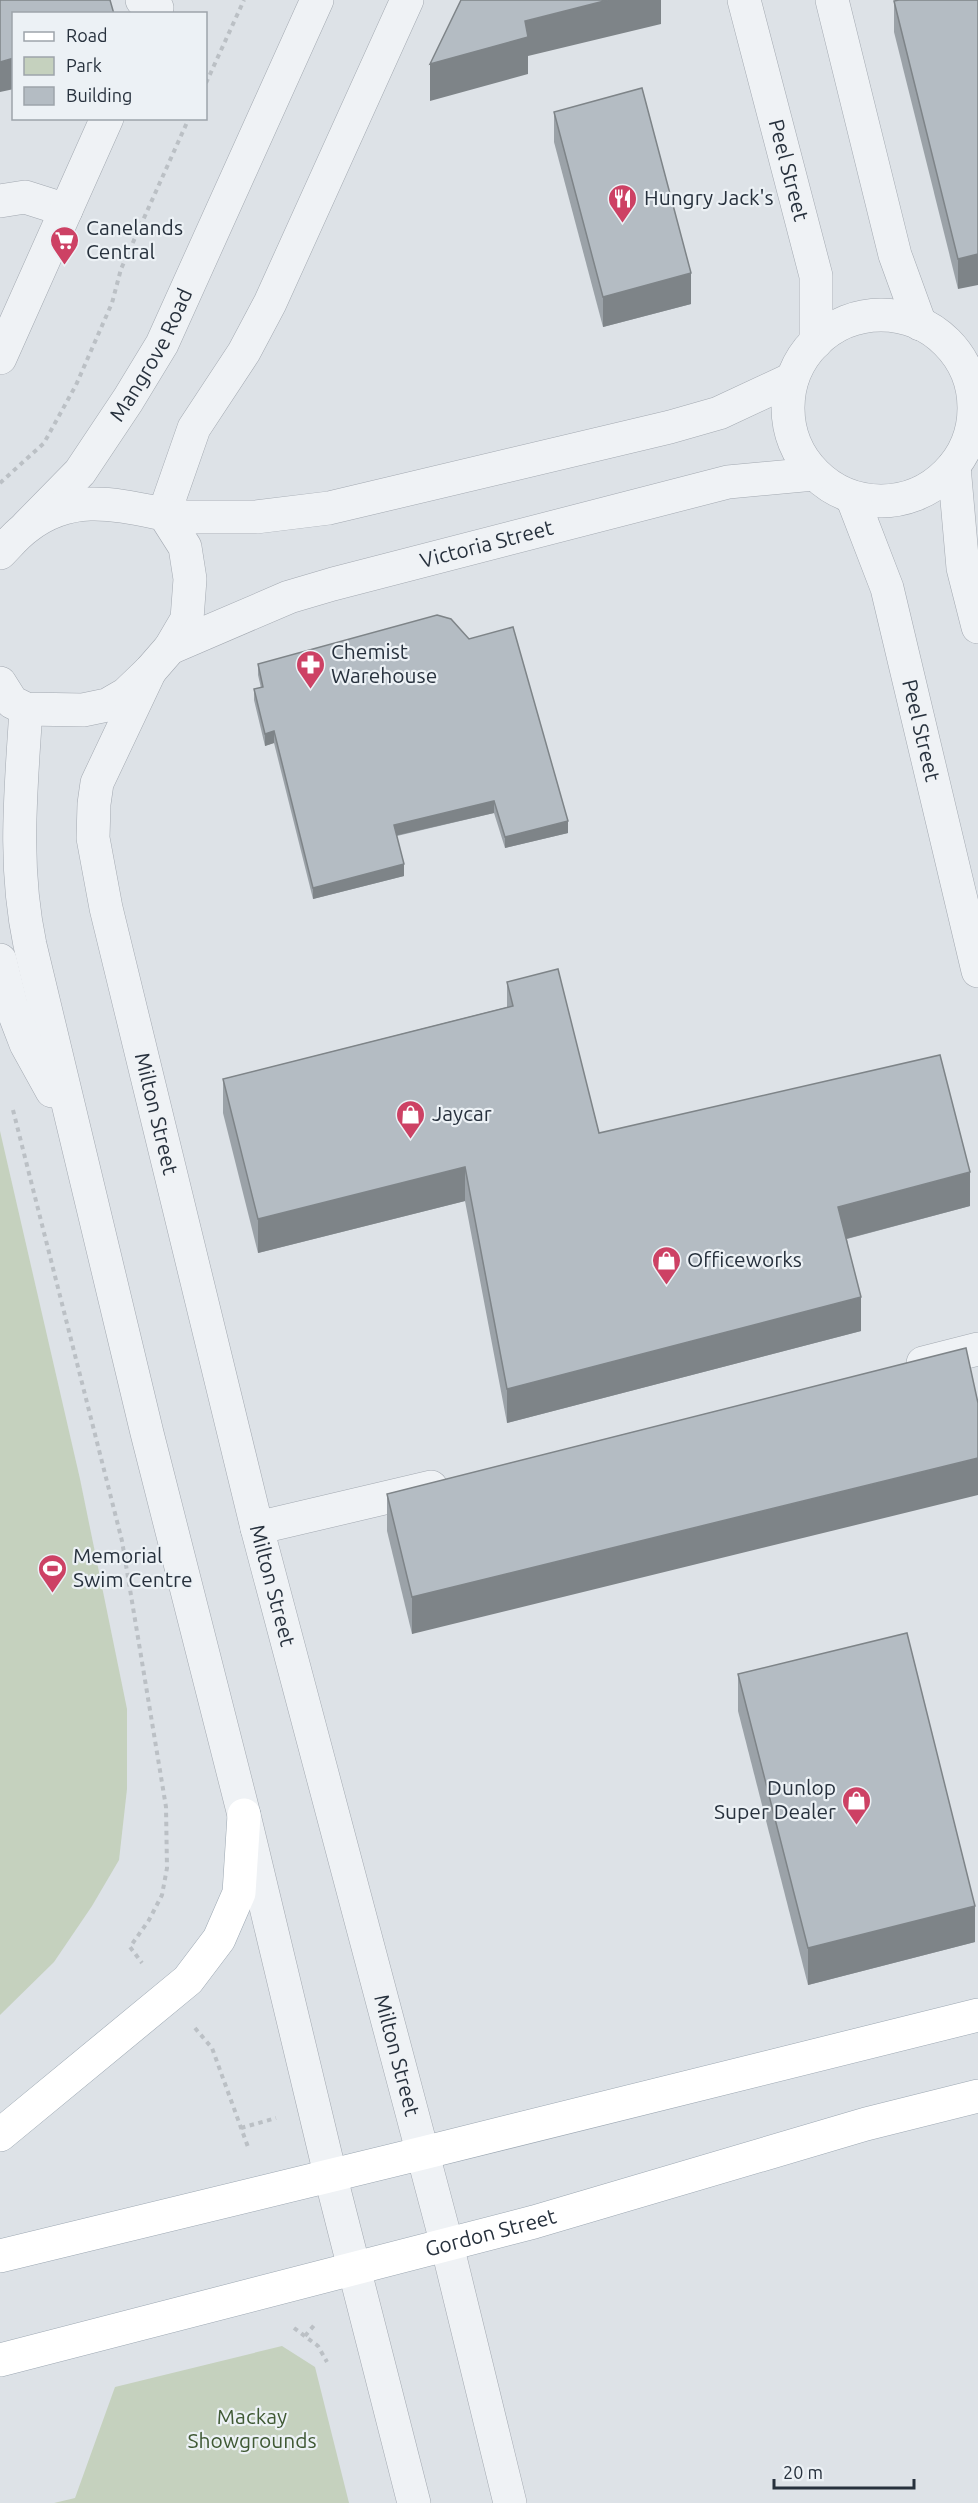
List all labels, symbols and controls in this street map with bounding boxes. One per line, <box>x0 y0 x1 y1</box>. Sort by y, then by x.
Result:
legend <box>12 12 207 120</box>
text: Road <box>66 25 108 45</box>
text: Park <box>66 55 102 75</box>
text: Building <box>66 85 132 105</box>
street label: Peel Street <box>765 117 814 224</box>
restaurant icon: Hungry Jack's <box>607 182 639 224</box>
place label: Hungry Jack's <box>644 185 774 209</box>
place label: Canelands Central <box>86 215 183 263</box>
supermarket icon: Canelands Central <box>49 224 81 266</box>
street label: Mangrove Road <box>104 284 196 426</box>
street label: Victoria Street <box>417 515 556 572</box>
place label: Chemist Warehouse <box>331 639 437 687</box>
pharmacy icon: Chemist Warehouse <box>294 648 326 690</box>
street label: Peel Street <box>898 677 946 784</box>
street label: Milton Street <box>131 1050 183 1177</box>
shop icon: Jaycar <box>395 1098 427 1140</box>
place label: Jaycar <box>432 1101 492 1125</box>
shop icon: Officeworks <box>650 1244 682 1286</box>
place label: Officeworks <box>687 1247 802 1271</box>
street label: Milton Street <box>246 1522 301 1649</box>
place label: Memorial Swim Centre <box>73 1543 193 1591</box>
sports icon: Memorial Swim Centre <box>36 1552 68 1594</box>
place label: Dunlop Super Dealer <box>714 1775 836 1823</box>
shop icon: Dunlop Super Dealer <box>841 1784 873 1826</box>
street label: Milton Street <box>370 1992 425 2119</box>
street label: Gordon Street <box>423 2203 559 2261</box>
park label: Mackay Showgrounds <box>187 2404 317 2452</box>
scale bar <box>774 2452 914 2490</box>
text: 20 m <box>783 2462 823 2482</box>

